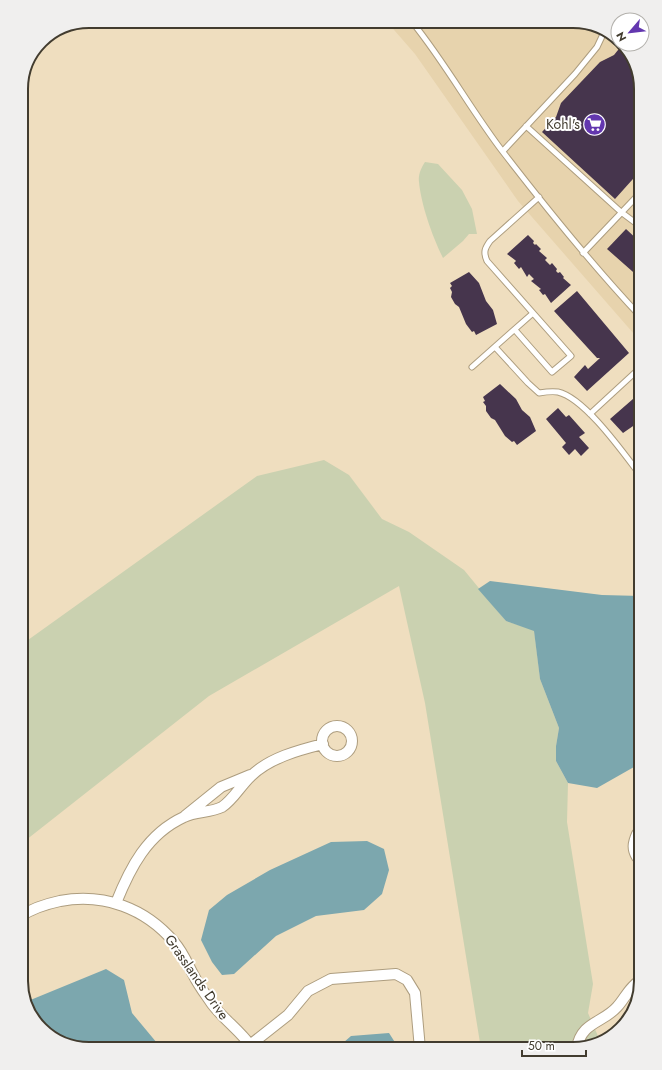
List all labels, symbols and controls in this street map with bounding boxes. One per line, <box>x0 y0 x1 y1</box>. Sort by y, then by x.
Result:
north arrow <box>610 12 650 52</box>
text: N <box>612 29 630 44</box>
supermarket icon: Kohl's <box>582 111 608 137</box>
place label: Kohl's <box>546 114 580 134</box>
street label: Grasslands Drive <box>160 930 234 1024</box>
scale bar <box>522 1032 586 1058</box>
text: 50 m <box>528 1037 555 1055</box>

